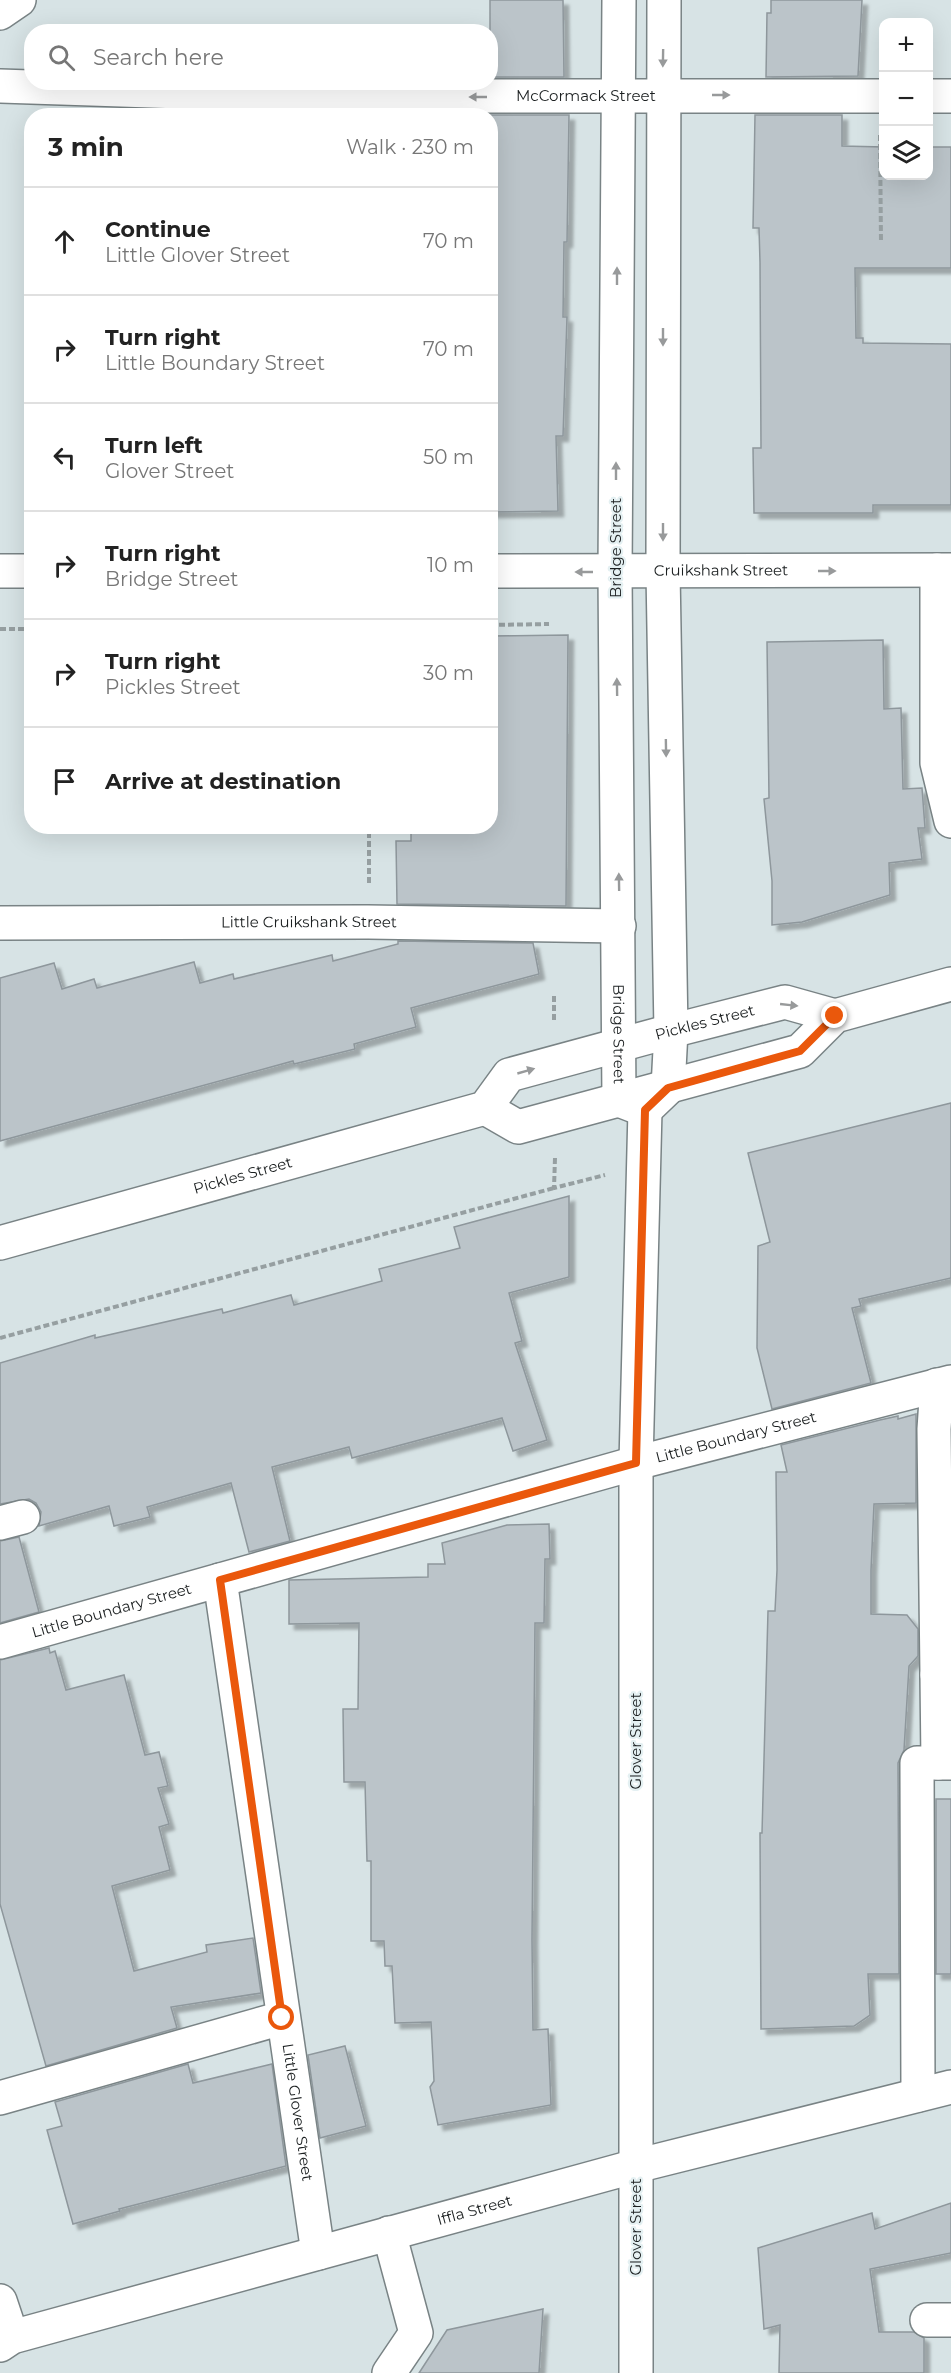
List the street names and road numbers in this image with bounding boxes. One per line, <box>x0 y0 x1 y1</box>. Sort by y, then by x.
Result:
street label: McCormack Street <box>516 86 656 105</box>
street label: Bridge Street <box>606 498 625 598</box>
street label: Cruikshank Street <box>654 560 788 580</box>
street label: Little Cruikshank Street <box>221 912 397 931</box>
street label: Bridge Street <box>609 984 629 1084</box>
street label: Pickles Street <box>653 1000 756 1044</box>
street label: Pickles Street <box>191 1152 294 1198</box>
street label: Little Boundary Street <box>654 1407 818 1467</box>
street label: Little Boundary Street <box>29 1579 194 1642</box>
street label: Glover Street <box>626 1692 645 1790</box>
street label: Little Glover Street <box>279 2042 317 2182</box>
street label: Glover Street <box>626 2178 645 2276</box>
street label: Iffla Street <box>435 2190 514 2229</box>

